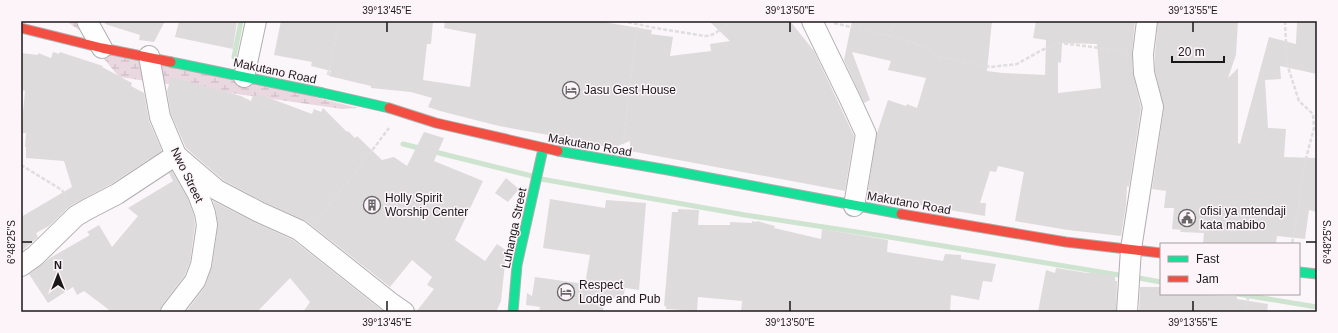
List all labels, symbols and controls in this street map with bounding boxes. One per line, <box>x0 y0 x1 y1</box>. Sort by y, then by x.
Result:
text: 39°13'45"E <box>362 5 412 16</box>
text: 39°13'50"E <box>765 5 815 16</box>
text: 39°13'55"E <box>1168 5 1218 16</box>
scale bar <box>1172 38 1224 64</box>
text: 20 m <box>1178 45 1205 59</box>
street label: Makutano Road <box>232 55 318 87</box>
hotel icon: Jasu Gest House <box>561 80 581 100</box>
place label: Jasu Gest House <box>584 83 676 97</box>
street label: Makutano Road <box>547 131 633 159</box>
street label: Nwo Street <box>168 145 207 205</box>
street label: Luhanga Street <box>499 186 530 270</box>
street label: Makutano Road <box>866 189 952 217</box>
place label: Holly Spirit Worship Center <box>385 191 468 219</box>
building icon: Holly Spirit Worship Center <box>362 195 382 215</box>
place label: ofisi ya mtendaji kata mabibo <box>1200 204 1286 232</box>
public building icon: ofisi ya mtendaji kata mabibo <box>1177 208 1197 228</box>
text: 6°48'25"S <box>6 220 17 264</box>
text: 6°48'25"S <box>1322 220 1333 264</box>
legend <box>1160 243 1300 295</box>
text: Fast <box>1196 252 1220 266</box>
north arrow <box>38 255 78 295</box>
text: N <box>54 259 62 271</box>
text: Jam <box>1196 272 1219 286</box>
place label: Respect Lodge and Pub <box>579 278 661 306</box>
hotel icon: Respect Lodge and Pub <box>556 282 576 302</box>
text: 39°13'45"E <box>362 317 412 328</box>
text: 39°13'50"E <box>765 317 815 328</box>
text: 39°13'55"E <box>1168 317 1218 328</box>

